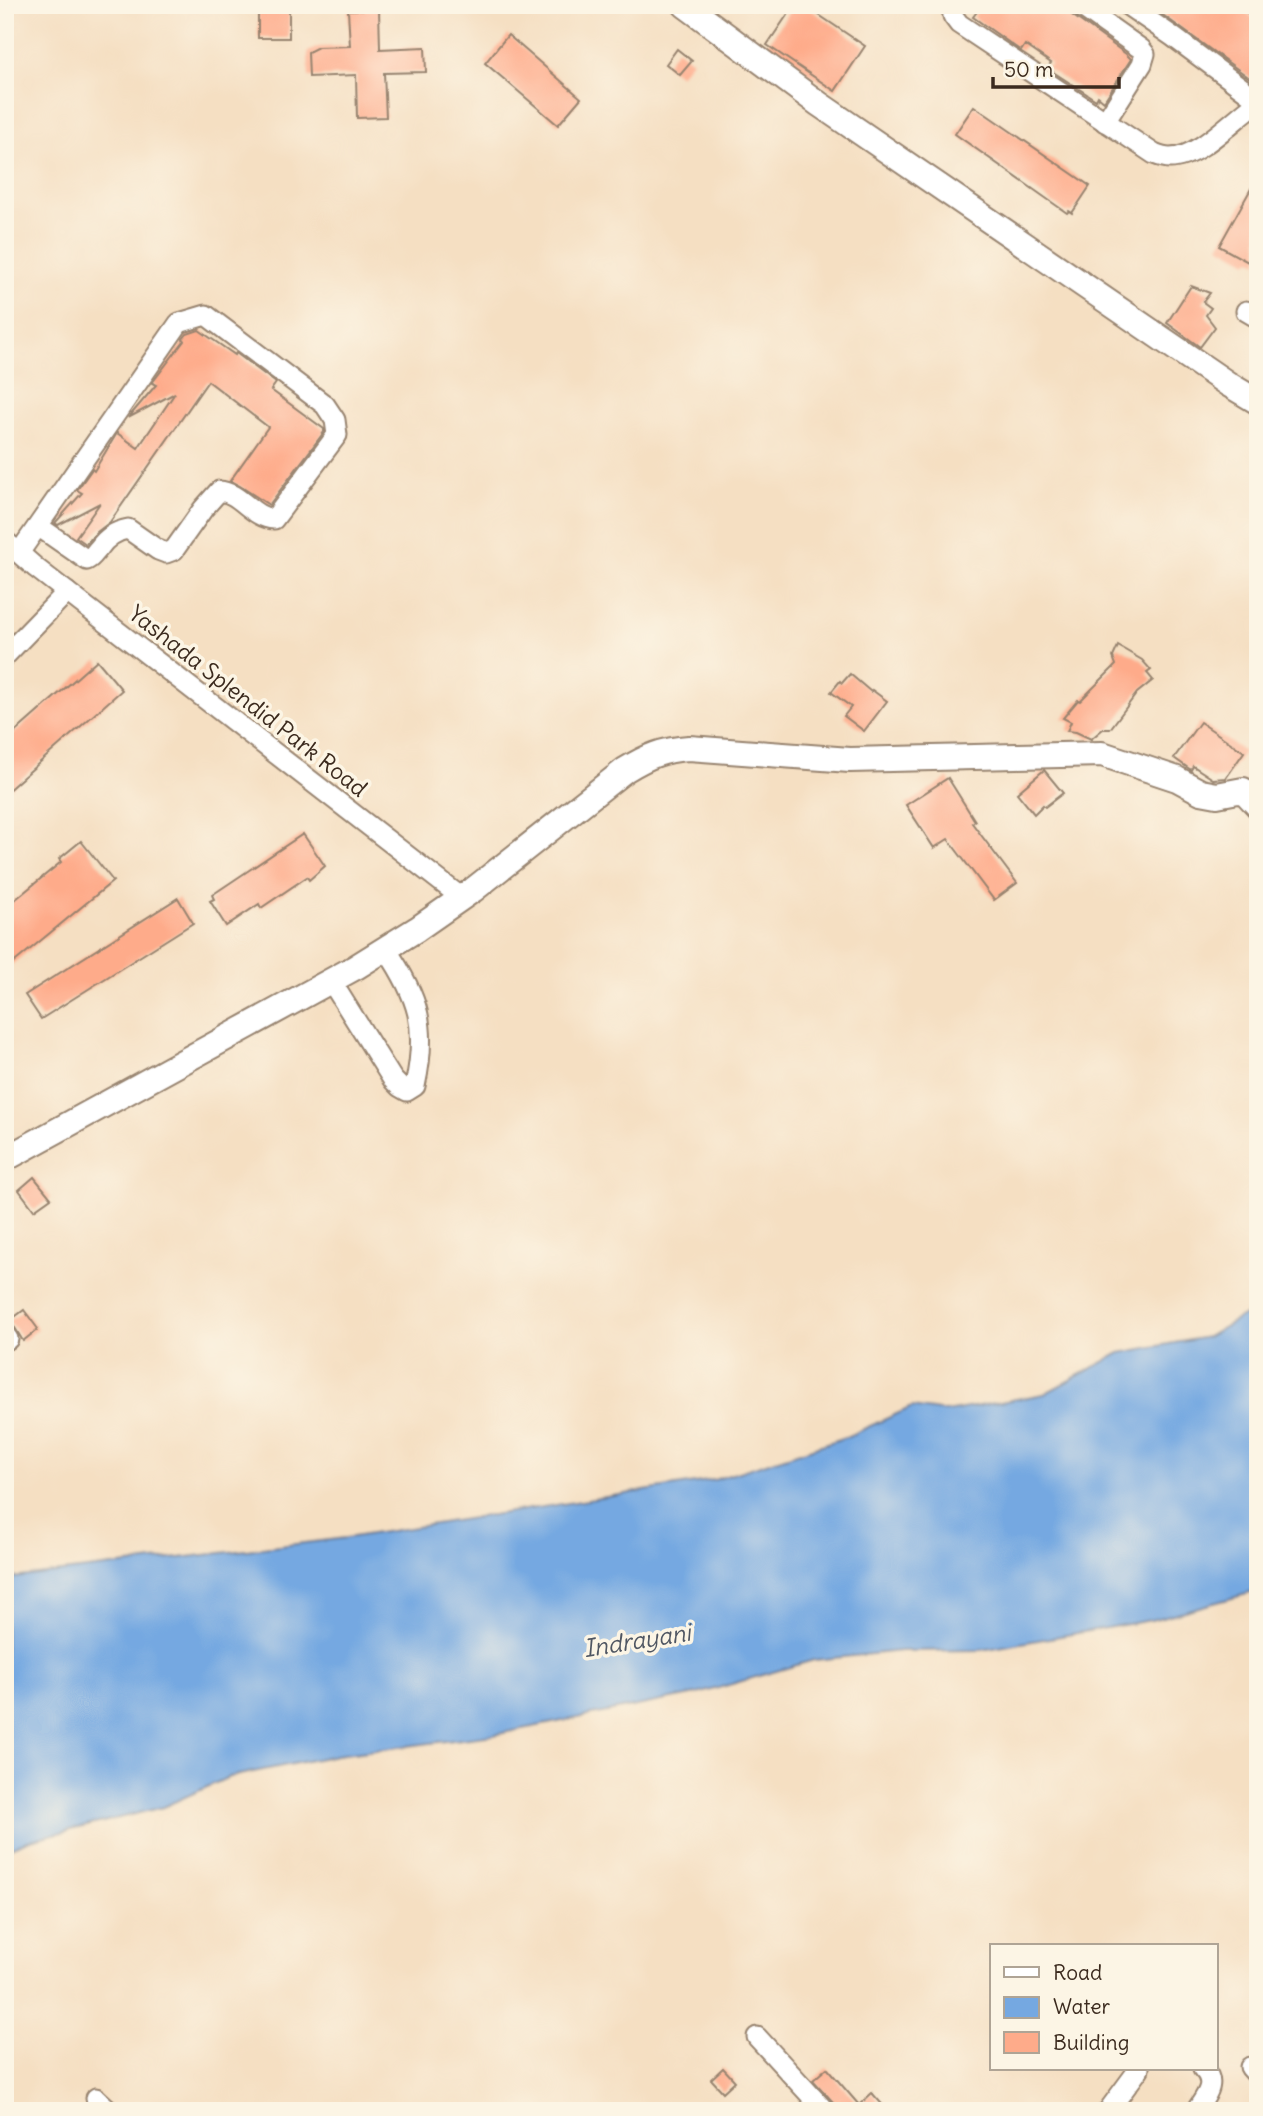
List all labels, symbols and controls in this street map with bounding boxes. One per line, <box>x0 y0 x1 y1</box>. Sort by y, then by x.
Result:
scale bar <box>993 46 1120 90</box>
text: 50 m <box>1004 56 1053 83</box>
street label: Yashada Splendid Park Road <box>123 599 373 803</box>
water label: Indrayani <box>581 1616 695 1663</box>
legend <box>990 1944 1218 2070</box>
text: Road <box>1053 1959 1102 1986</box>
text: Water <box>1053 1993 1111 2020</box>
text: Building <box>1053 2029 1129 2056</box>

